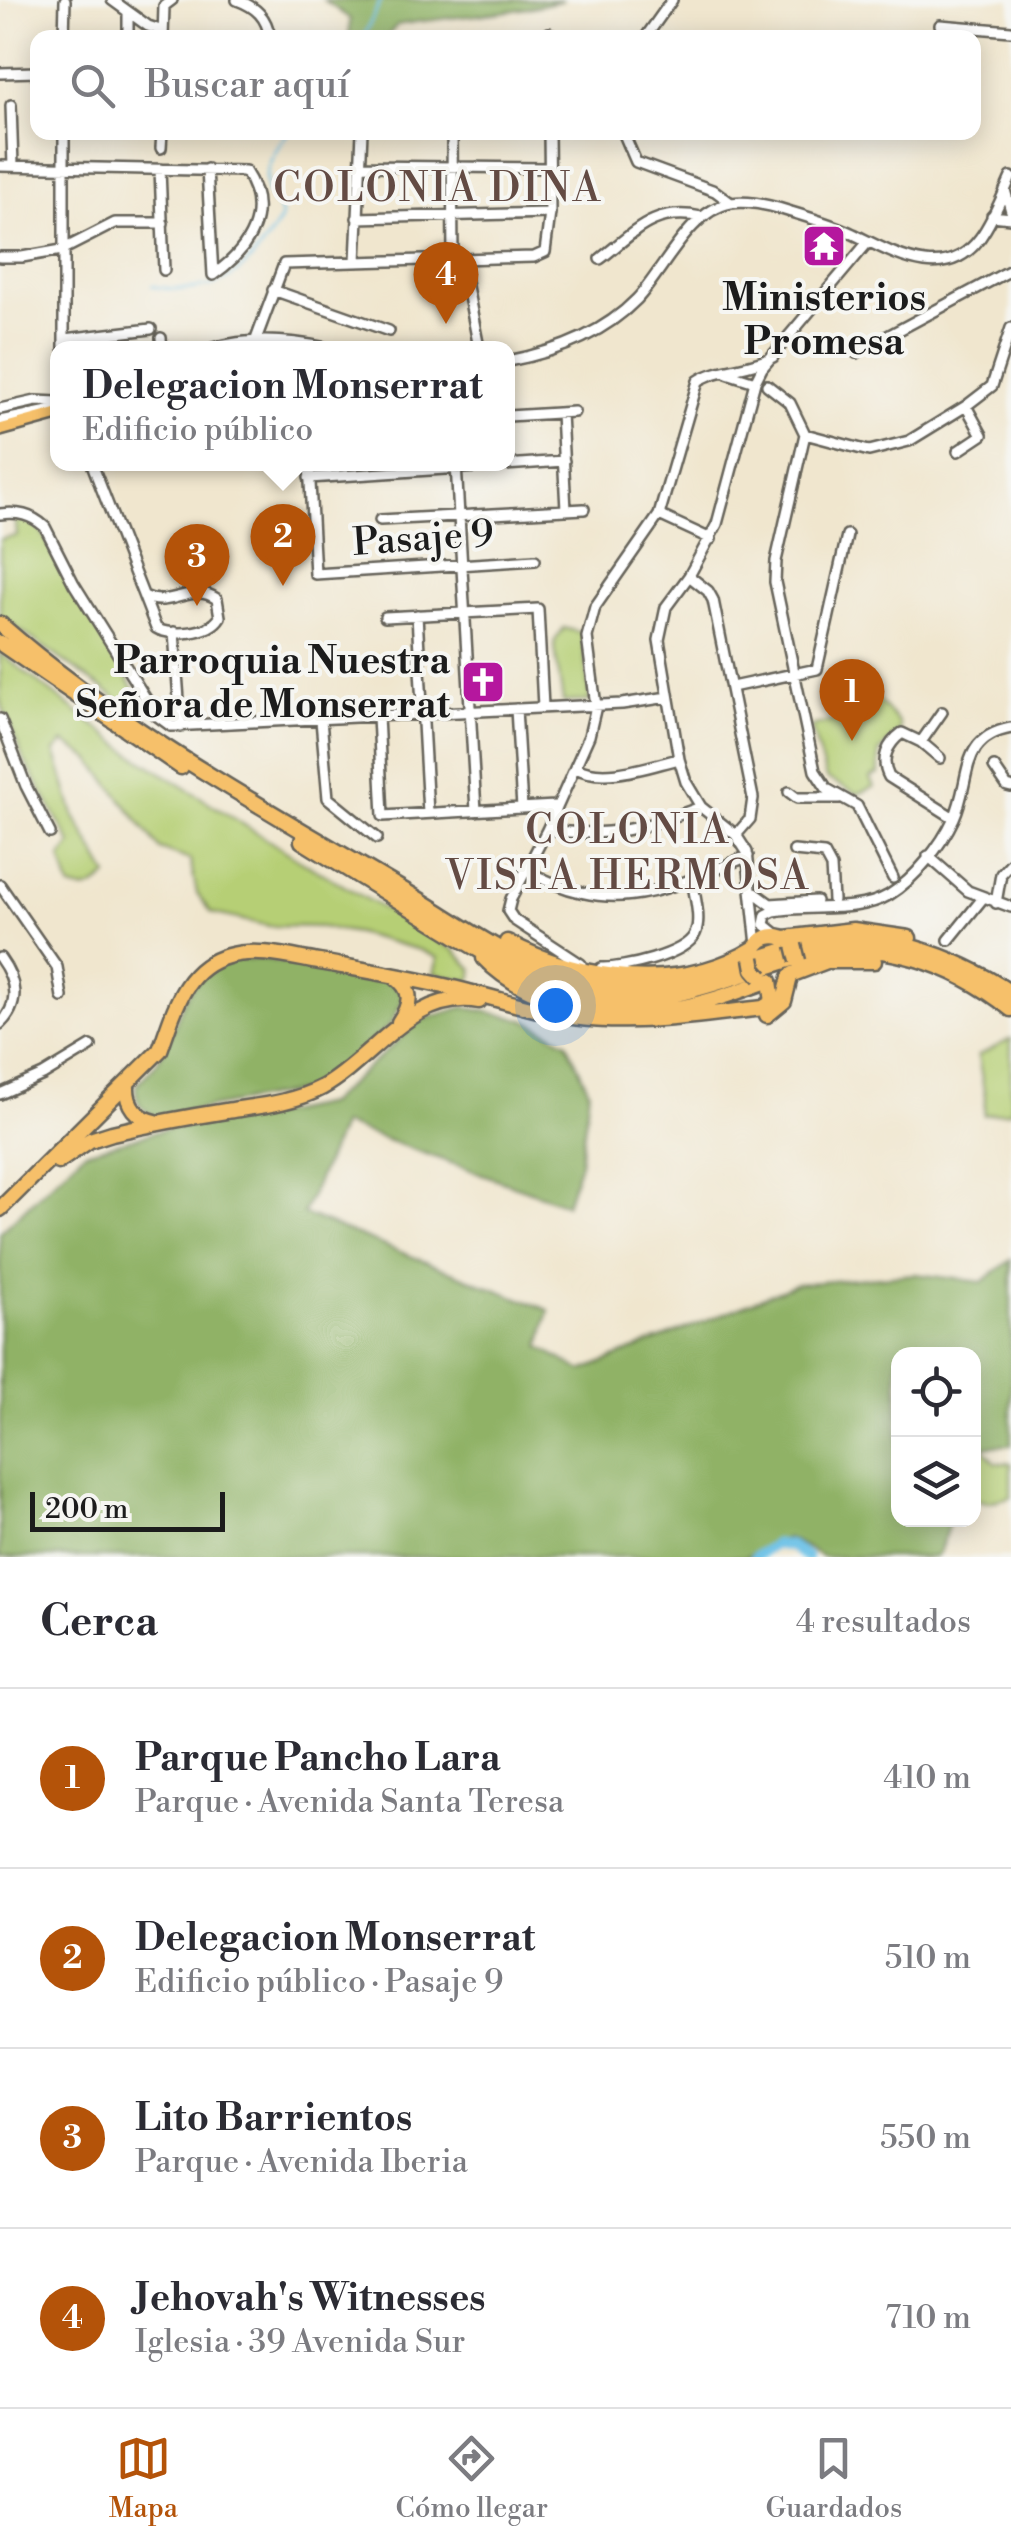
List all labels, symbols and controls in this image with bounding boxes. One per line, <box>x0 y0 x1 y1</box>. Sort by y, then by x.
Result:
search box <box>30 30 981 140</box>
icon: search <box>65 58 120 113</box>
text: Buscar aquí <box>145 62 350 109</box>
district label: COLONIA DINA <box>273 164 603 214</box>
temple icon: Ministerios Promesa <box>801 223 847 269</box>
pin: 4 <box>414 242 478 324</box>
place label: Ministerios Promesa <box>722 275 926 366</box>
popup <box>50 341 515 471</box>
text: Delegacion Monserrat <box>82 363 483 410</box>
text: Edificio público <box>82 410 313 450</box>
pin: 2 <box>250 504 316 586</box>
street label: Pasaje 9 <box>351 510 495 567</box>
pin: 3 <box>164 524 230 606</box>
place label: Parroquia Nuestra Señora de Monserrat <box>76 638 451 729</box>
pin: 1 <box>820 658 884 741</box>
church icon: Parroquia Nuestra Señora de Monserrat <box>460 659 506 705</box>
district label: COLONIA VISTA HERMOSA <box>444 806 811 902</box>
your location <box>530 980 581 1031</box>
map controls <box>891 1347 981 1527</box>
button: locate <box>891 1347 981 1437</box>
button: layers <box>891 1437 981 1527</box>
scale bar <box>30 1487 225 1532</box>
text: 200 m <box>45 1492 128 1527</box>
text: Cerca <box>40 1596 158 1649</box>
text: 4 resultados <box>796 1602 971 1642</box>
text: Parque Pancho Lara <box>135 1735 501 1782</box>
text: 1 <box>65 1758 80 1798</box>
text: 410 m <box>883 1758 971 1798</box>
text: Parque · Avenida Santa Teresa <box>135 1782 564 1822</box>
text: Delegacion Monserrat <box>135 1915 535 1962</box>
text: 2 <box>62 1938 83 1978</box>
text: 510 m <box>885 1938 971 1978</box>
text: Edificio público · Pasaje 9 <box>135 1962 503 2002</box>
text: Lito Barrientos <box>135 2095 412 2142</box>
text: 3 <box>63 2118 82 2158</box>
text: 550 m <box>880 2118 971 2158</box>
text: Parque · Avenida Iberia <box>135 2142 468 2182</box>
text: Jehovah's Witnesses <box>135 2275 486 2322</box>
text: 4 <box>62 2298 83 2338</box>
text: 710 m <box>885 2298 971 2338</box>
text: Iglesia · 39 Avenida Sur <box>135 2322 465 2362</box>
tab: Mapa <box>109 2431 178 2526</box>
tab: Cómo llegar <box>396 2431 548 2526</box>
tab: Guardados <box>766 2431 902 2526</box>

